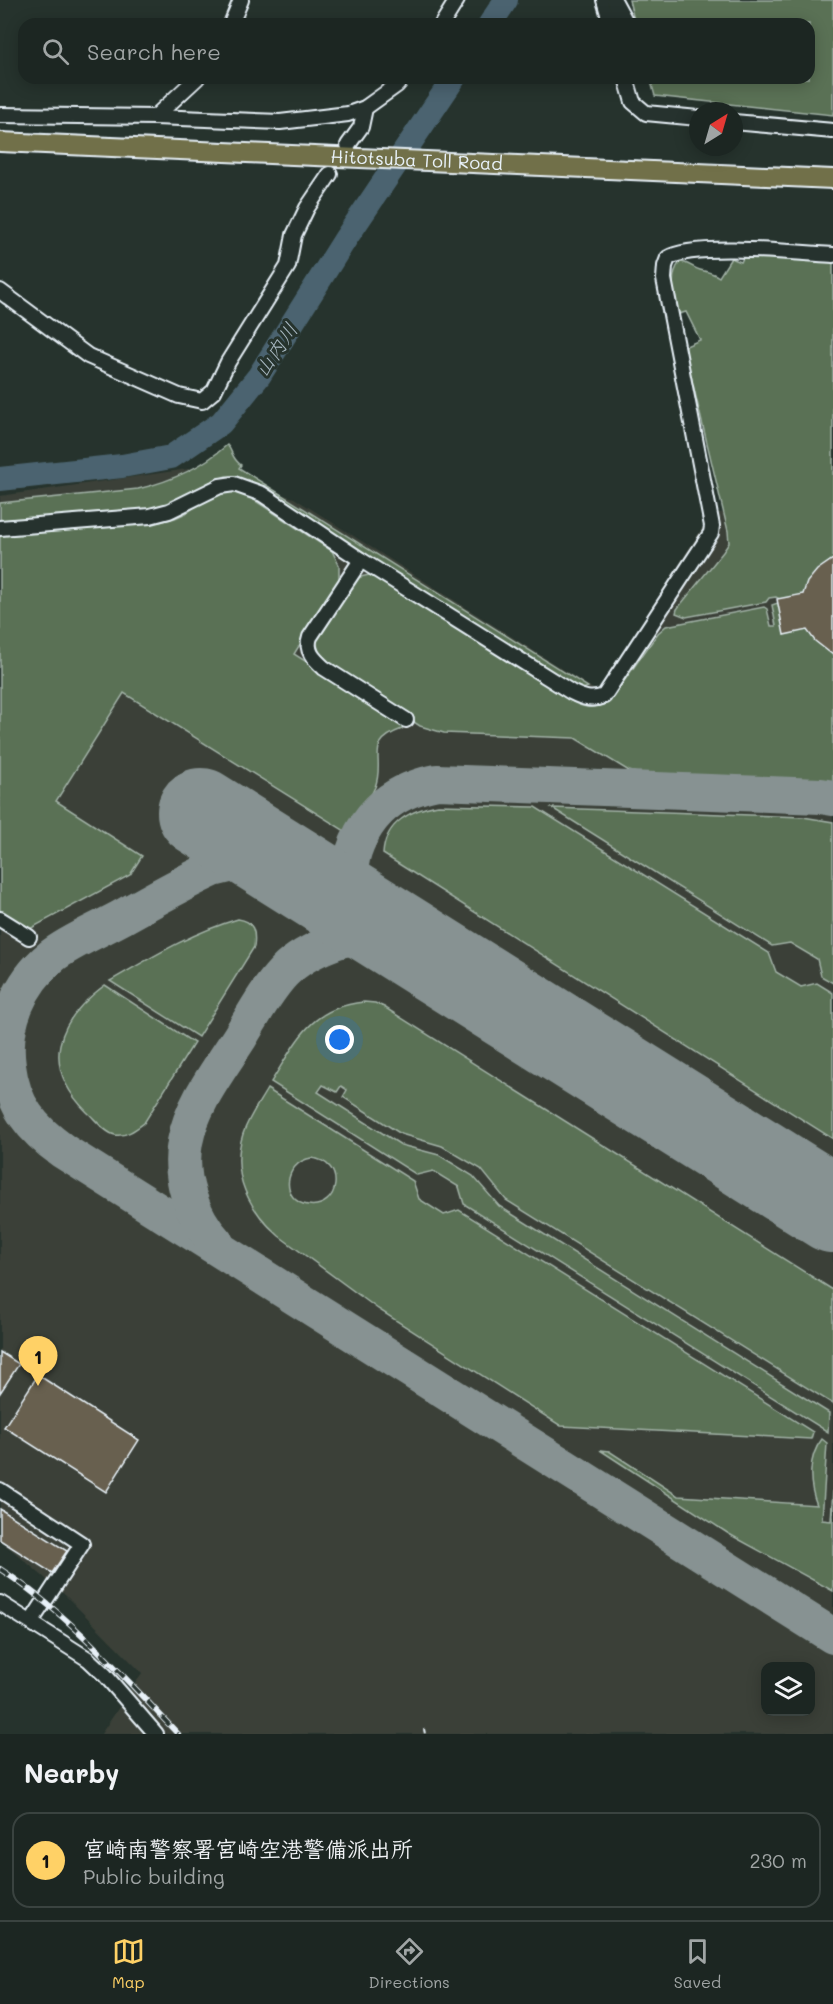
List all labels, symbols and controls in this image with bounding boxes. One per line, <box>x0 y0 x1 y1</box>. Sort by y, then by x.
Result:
search box <box>18 18 815 84</box>
icon: search <box>39 35 72 68</box>
text: Search here <box>87 37 221 66</box>
north arrow <box>689 102 743 156</box>
street label: Hitotsuba Toll Road <box>330 144 503 175</box>
water label: 山内川 <box>248 317 303 382</box>
your location <box>325 1025 354 1054</box>
pin: 1 <box>18 1336 57 1386</box>
map controls <box>761 1662 815 1716</box>
button: layers <box>761 1662 815 1716</box>
text: Nearby <box>24 1756 119 1790</box>
text: 宮崎南警察署宮崎空港警備派出所 <box>83 1834 413 1863</box>
text: 1 <box>41 1847 50 1873</box>
text: 230 m <box>749 1847 807 1873</box>
text: Public building <box>83 1863 225 1889</box>
tab: Map <box>112 1935 145 1992</box>
tab: Directions <box>369 1935 450 1992</box>
tab: Saved <box>674 1935 721 1992</box>

